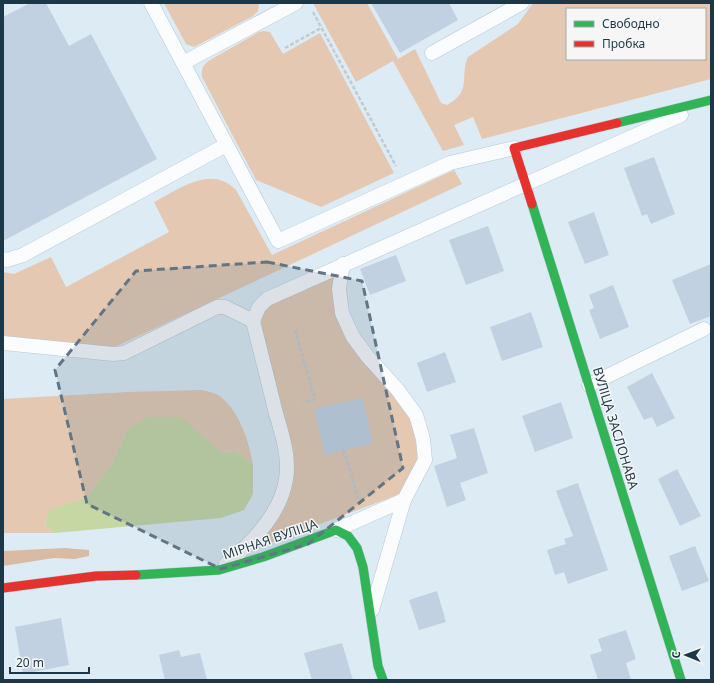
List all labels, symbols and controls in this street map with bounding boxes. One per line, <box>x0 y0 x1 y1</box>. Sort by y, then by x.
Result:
legend <box>566 8 706 60</box>
text: Свободно <box>602 15 660 32</box>
text: Пробка <box>602 35 645 52</box>
street label: ВУЛІЦА ЗАСЛОНАВА <box>589 365 643 492</box>
street label: МІРНАЯ ВУЛІЦА <box>220 514 320 564</box>
north arrow <box>666 635 706 675</box>
scale bar <box>10 649 89 675</box>
text: С <box>668 651 683 659</box>
text: 20 m <box>16 654 44 671</box>

